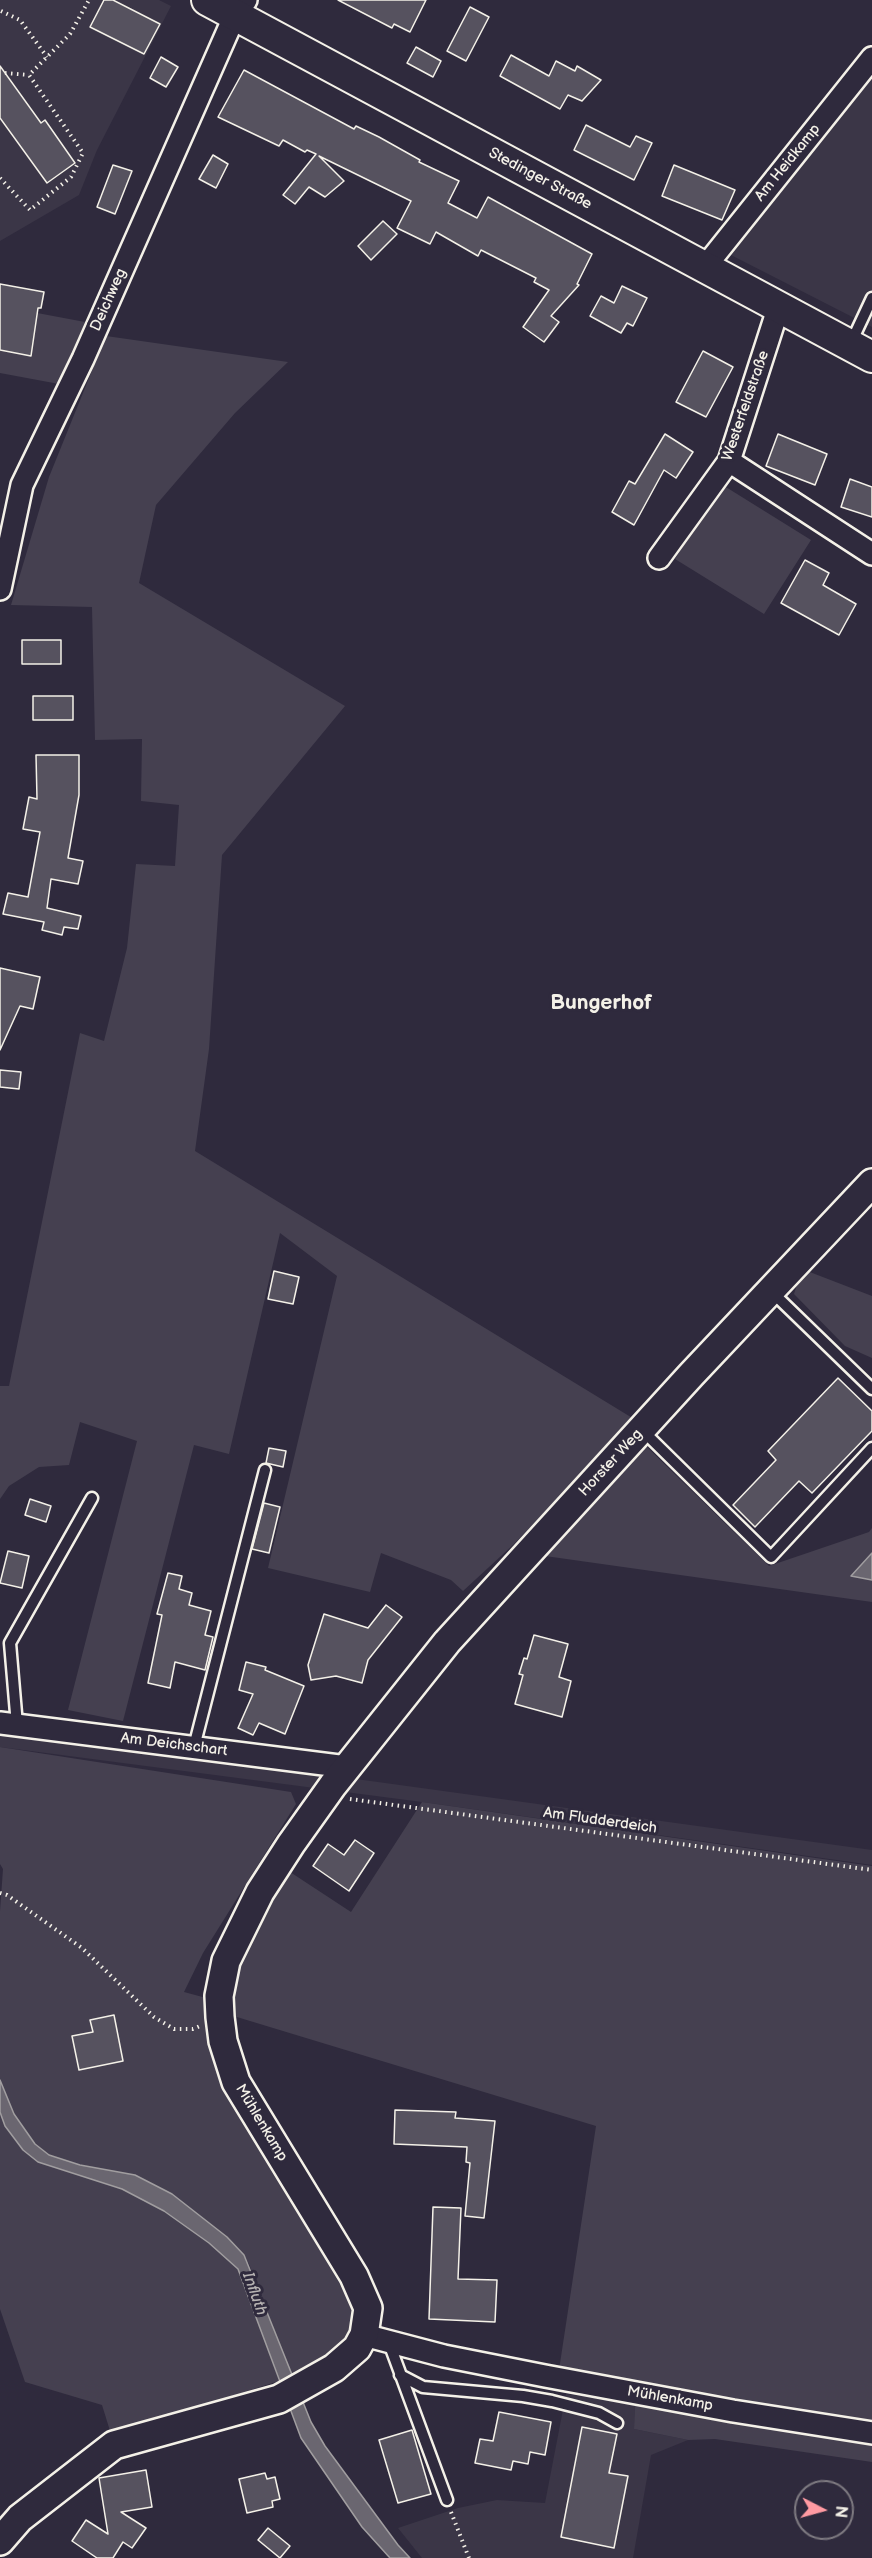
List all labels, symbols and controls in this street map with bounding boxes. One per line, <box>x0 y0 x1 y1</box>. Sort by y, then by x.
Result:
street label: Am Heidkamp <box>751 121 825 205</box>
street label: Stedinger Straße <box>485 144 595 214</box>
street label: Deichweg <box>87 266 131 334</box>
street label: Westerfeldstraße <box>719 349 773 463</box>
district label: Bungerhof <box>550 991 652 1017</box>
street label: Horster Weg <box>575 1426 647 1500</box>
street label: Am Deichschart <box>120 1730 228 1760</box>
street label: Am Fludderdeich <box>542 1804 658 1838</box>
street label: Mühlenkamp <box>231 2081 291 2165</box>
water label: Influth <box>237 2270 271 2318</box>
street label: Mühlenkamp <box>626 2383 714 2415</box>
north arrow <box>794 2480 854 2540</box>
text: N <box>830 2505 850 2519</box>

